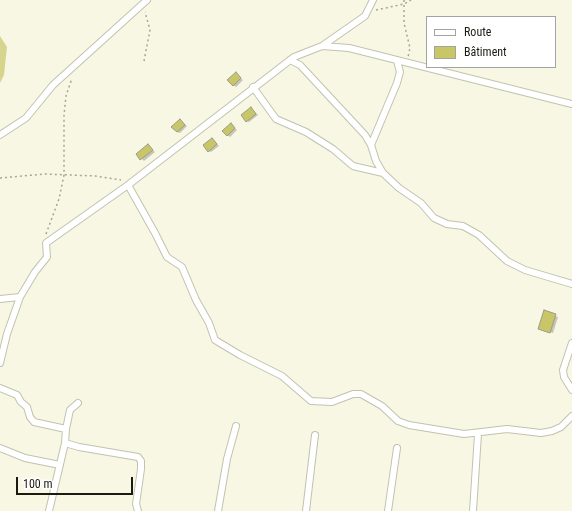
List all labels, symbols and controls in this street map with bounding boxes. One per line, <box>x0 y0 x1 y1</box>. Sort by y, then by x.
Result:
legend <box>426 16 556 68</box>
text: Route <box>464 25 491 39</box>
text: Bâtiment <box>464 45 507 59</box>
scale bar <box>18 469 135 495</box>
text: 100 m <box>23 477 53 491</box>

